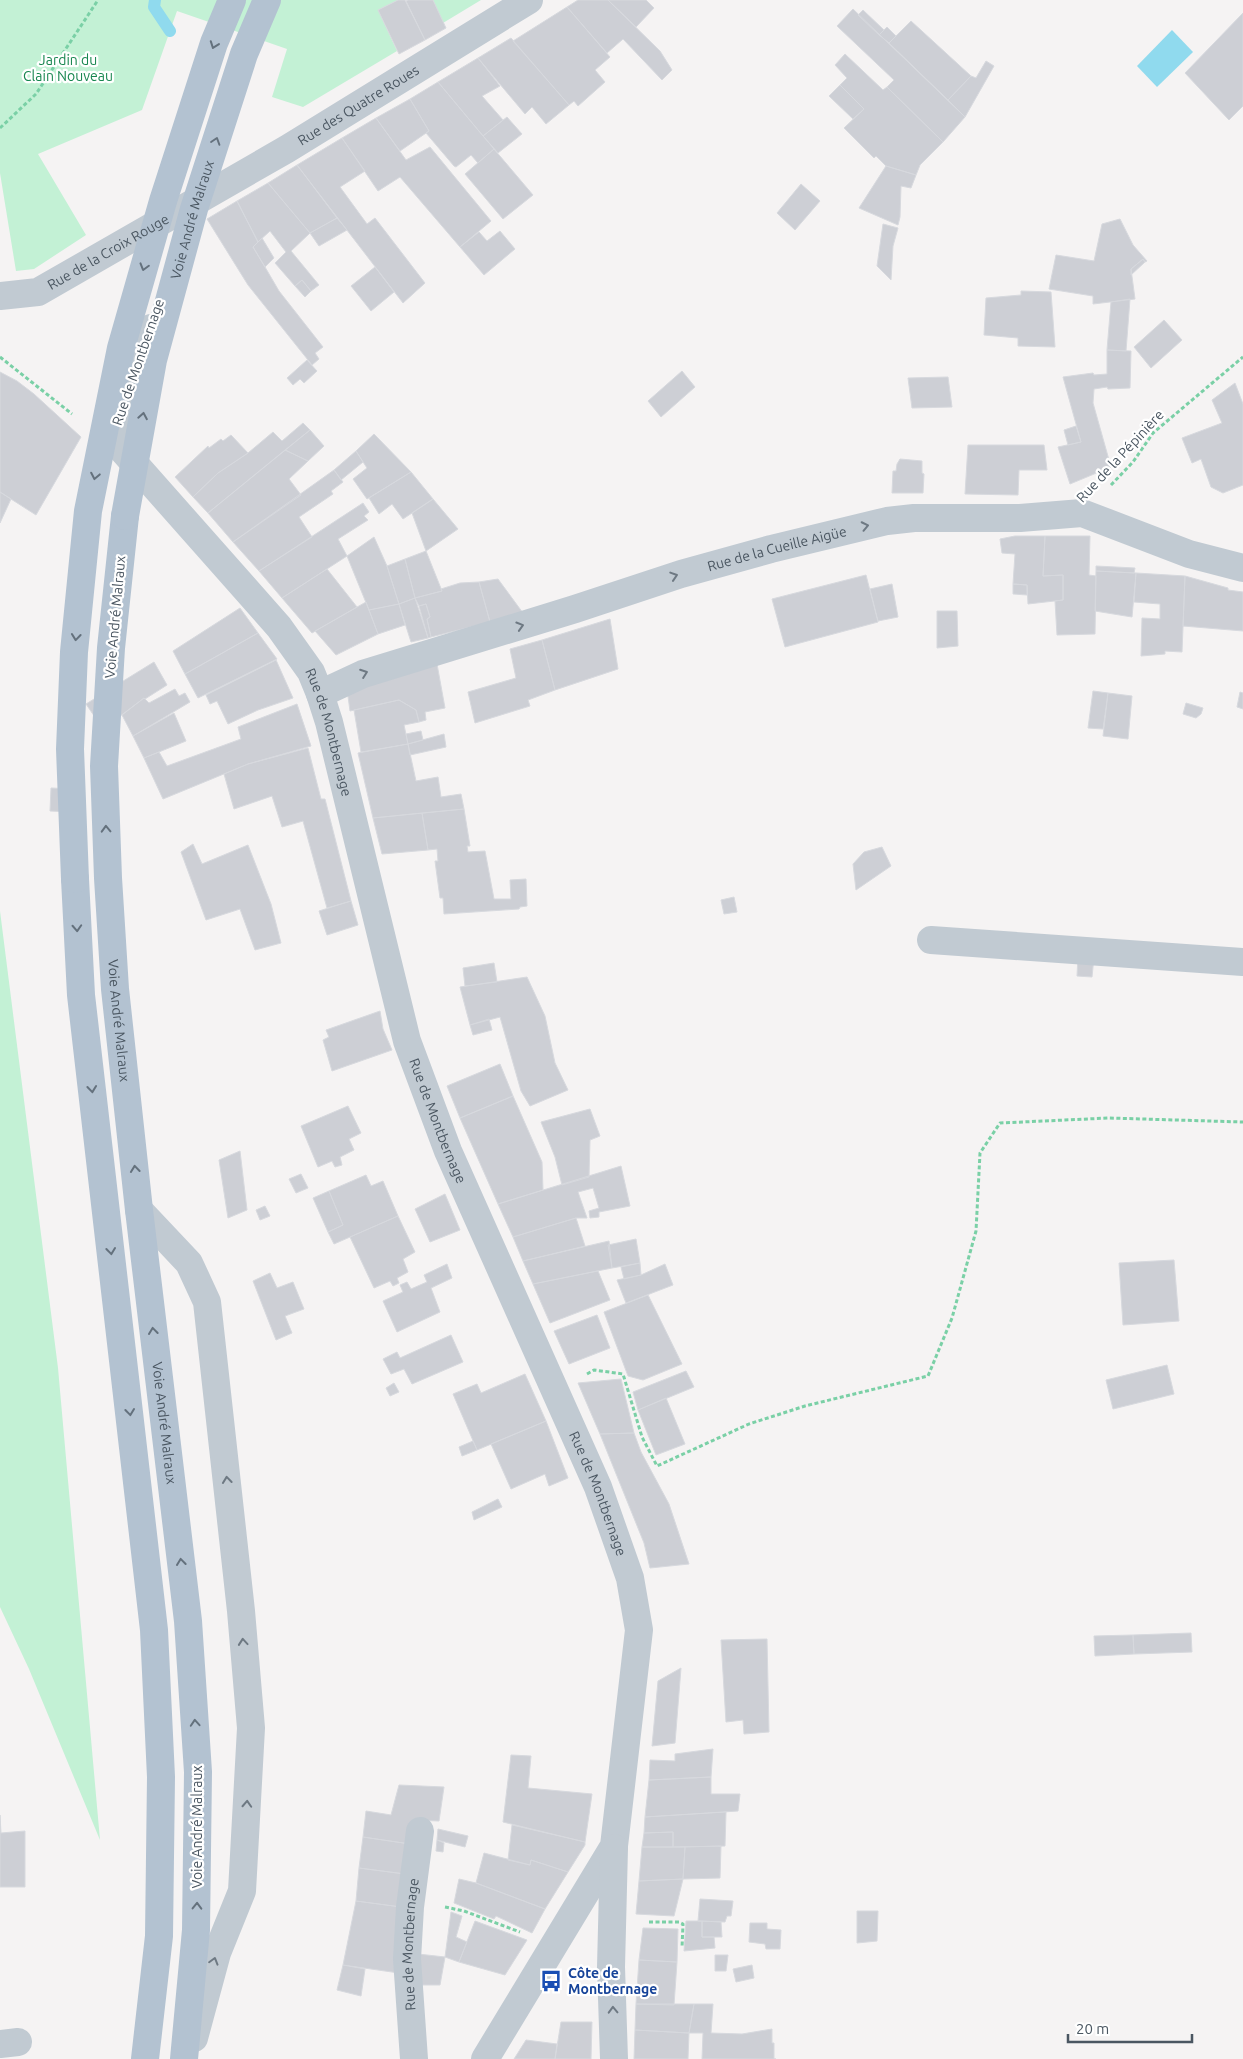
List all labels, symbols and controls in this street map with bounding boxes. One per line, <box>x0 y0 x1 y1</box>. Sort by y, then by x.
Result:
one-way arrow <box>210 40 220 49</box>
park label: Jardin du Clain Nouveau <box>23 52 113 84</box>
street label: Rue des Quatre Roues <box>295 62 422 149</box>
one-way arrow <box>210 138 220 146</box>
street label: Voie André Malraux <box>167 158 217 281</box>
street label: Rue de la Croix Rouge <box>44 211 172 293</box>
one-way arrow <box>139 263 150 271</box>
street label: Rue de Montbernage <box>109 297 167 427</box>
street label: Rue de la Pépinière <box>1073 407 1167 505</box>
one-way arrow <box>137 412 147 421</box>
one-way arrow <box>91 472 101 481</box>
one-way arrow <box>861 521 870 532</box>
street label: Rue de la Cueille Aigüe <box>705 523 848 574</box>
street label: Voie André Malraux <box>102 555 128 679</box>
one-way arrow <box>670 572 678 582</box>
one-way arrow <box>515 622 523 632</box>
one-way arrow <box>70 634 81 642</box>
street label: Rue de Montbernage <box>302 666 355 798</box>
one-way arrow <box>360 669 368 679</box>
one-way arrow <box>101 825 112 833</box>
one-way arrow <box>72 924 83 932</box>
street label: Voie André Malraux <box>105 959 133 1083</box>
street label: Rue de Montbernage <box>406 1056 469 1186</box>
one-way arrow <box>86 1086 97 1094</box>
one-way arrow <box>130 1165 141 1173</box>
one-way arrow <box>105 1247 116 1255</box>
one-way arrow <box>148 1326 159 1334</box>
street label: Voie André Malraux <box>149 1361 180 1485</box>
one-way arrow <box>124 1409 135 1417</box>
street label: Rue de Montbernage <box>566 1429 630 1558</box>
one-way arrow <box>222 1476 233 1484</box>
one-way arrow <box>176 1557 187 1565</box>
one-way arrow <box>238 1638 249 1646</box>
one-way arrow <box>189 1719 200 1727</box>
street label: Voie André Malraux <box>189 1765 205 1889</box>
one-way arrow <box>241 1800 252 1808</box>
street label: Rue de Montbernage <box>399 1877 422 2011</box>
one-way arrow <box>191 1902 202 1910</box>
one-way arrow <box>209 1958 219 1966</box>
place label: Côte de Montbernage <box>568 1965 657 1997</box>
bus stop icon: Côte de Montbernage <box>538 1968 564 1994</box>
one-way arrow <box>607 2006 618 2014</box>
scale bar <box>1068 2012 1192 2044</box>
text: 20 m <box>1076 2020 1109 2037</box>

